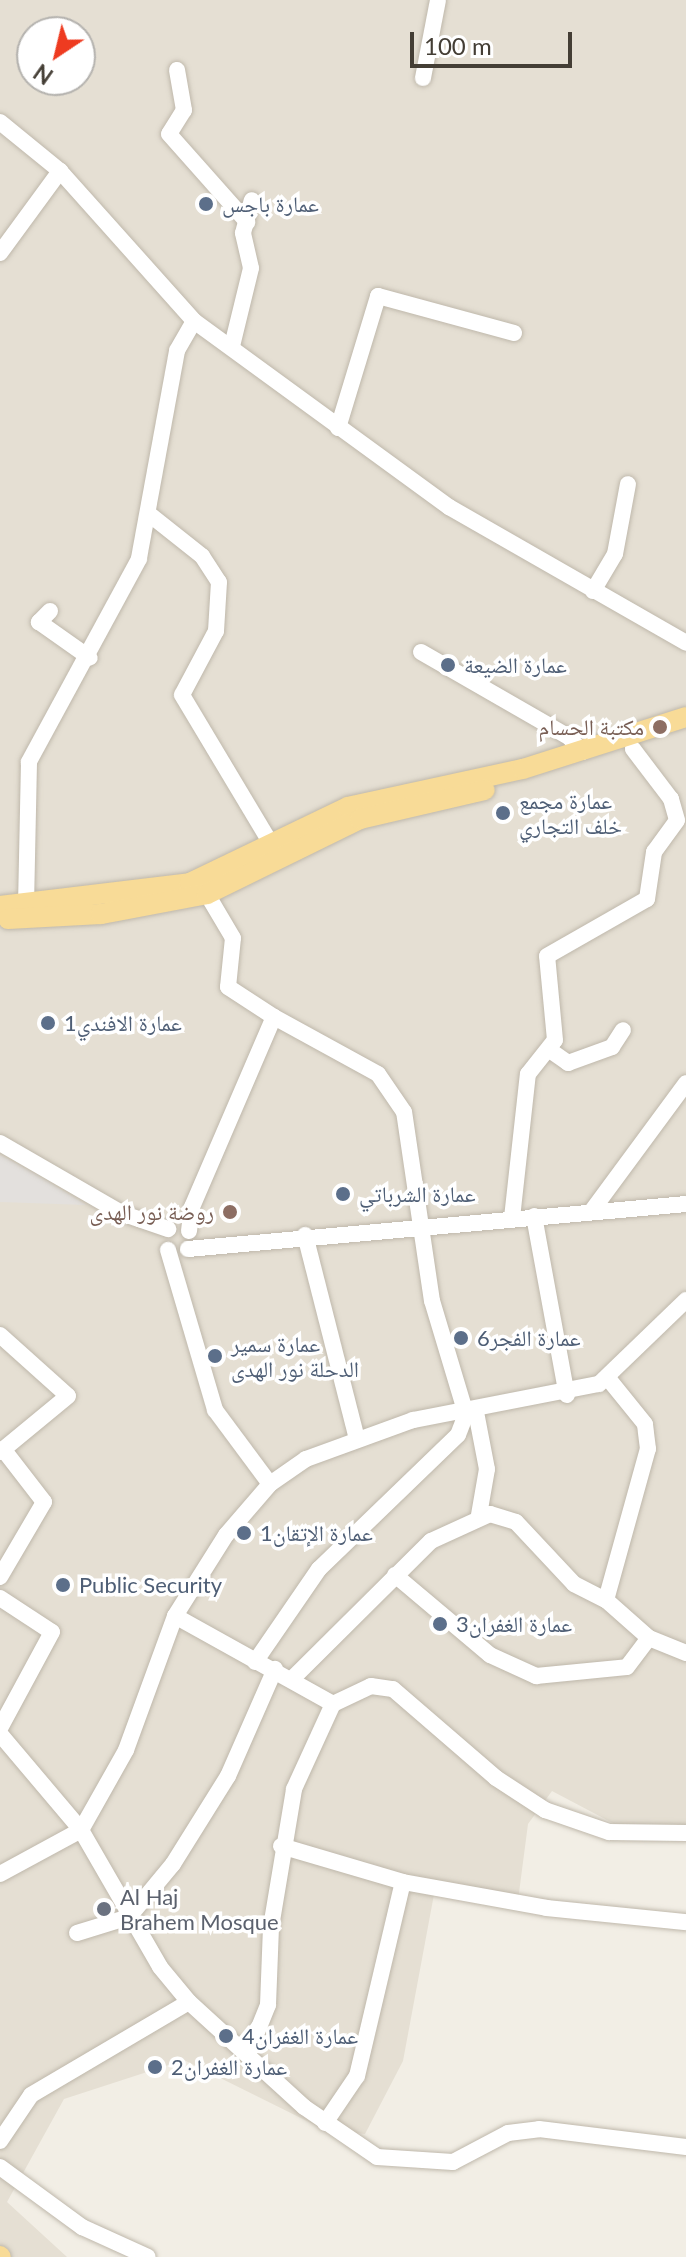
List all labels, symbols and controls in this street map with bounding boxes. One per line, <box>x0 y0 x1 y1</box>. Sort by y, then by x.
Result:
north arrow <box>16 16 96 96</box>
scale bar <box>414 16 576 66</box>
text: 100 m <box>424 31 492 60</box>
text: N <box>28 59 58 90</box>
place label: عمارة باجس <box>222 191 319 217</box>
marker: عمارة باجس <box>197 195 215 213</box>
place label: عمارة الضيعة <box>464 652 567 678</box>
marker: عمارة الضيعة <box>439 656 457 674</box>
place label: مكتبة الحسام <box>538 714 644 740</box>
marker: مكتبة الحسام <box>651 718 669 736</box>
place label: عمارة مجمع خلف التجاري <box>519 787 622 838</box>
marker: عمارة مجمع خلف التجاري <box>494 804 512 822</box>
place label: عمارة الافندي1 <box>64 1010 182 1036</box>
marker: عمارة الافندي1 <box>39 1014 57 1032</box>
place label: عمارة الشرباتي <box>359 1181 476 1207</box>
marker: عمارة الشرباتي <box>334 1185 352 1203</box>
place label: روضة نور الهدى <box>90 1199 214 1225</box>
marker: روضة نور الهدى <box>221 1203 239 1221</box>
place label: عمارة الفجر6 <box>477 1325 581 1351</box>
marker: عمارة الفجر6 <box>452 1329 470 1347</box>
place label: عمارة سمير الدحلة نور الهدى <box>231 1330 359 1382</box>
marker: عمارة سمير الدحلة نور الهدى <box>206 1347 224 1365</box>
place label: عمارة الإتقان1 <box>260 1520 373 1546</box>
marker: عمارة الإتقان1 <box>235 1524 253 1542</box>
place label: Public Security <box>79 1572 222 1598</box>
marker: Public Security <box>54 1576 72 1594</box>
place label: عمارة الغفران3 <box>456 1611 572 1637</box>
marker: عمارة الغفران3 <box>431 1615 449 1633</box>
place label: Al Haj Brahem Mosque <box>120 1883 279 1934</box>
marker: Al Haj Brahem Mosque <box>95 1900 113 1918</box>
place label: عمارة الغفران4 <box>242 2023 358 2049</box>
marker: عمارة الغفران4 <box>217 2027 235 2045</box>
place label: عمارة الغفران2 <box>171 2054 287 2080</box>
marker: عمارة الغفران2 <box>146 2058 164 2076</box>

